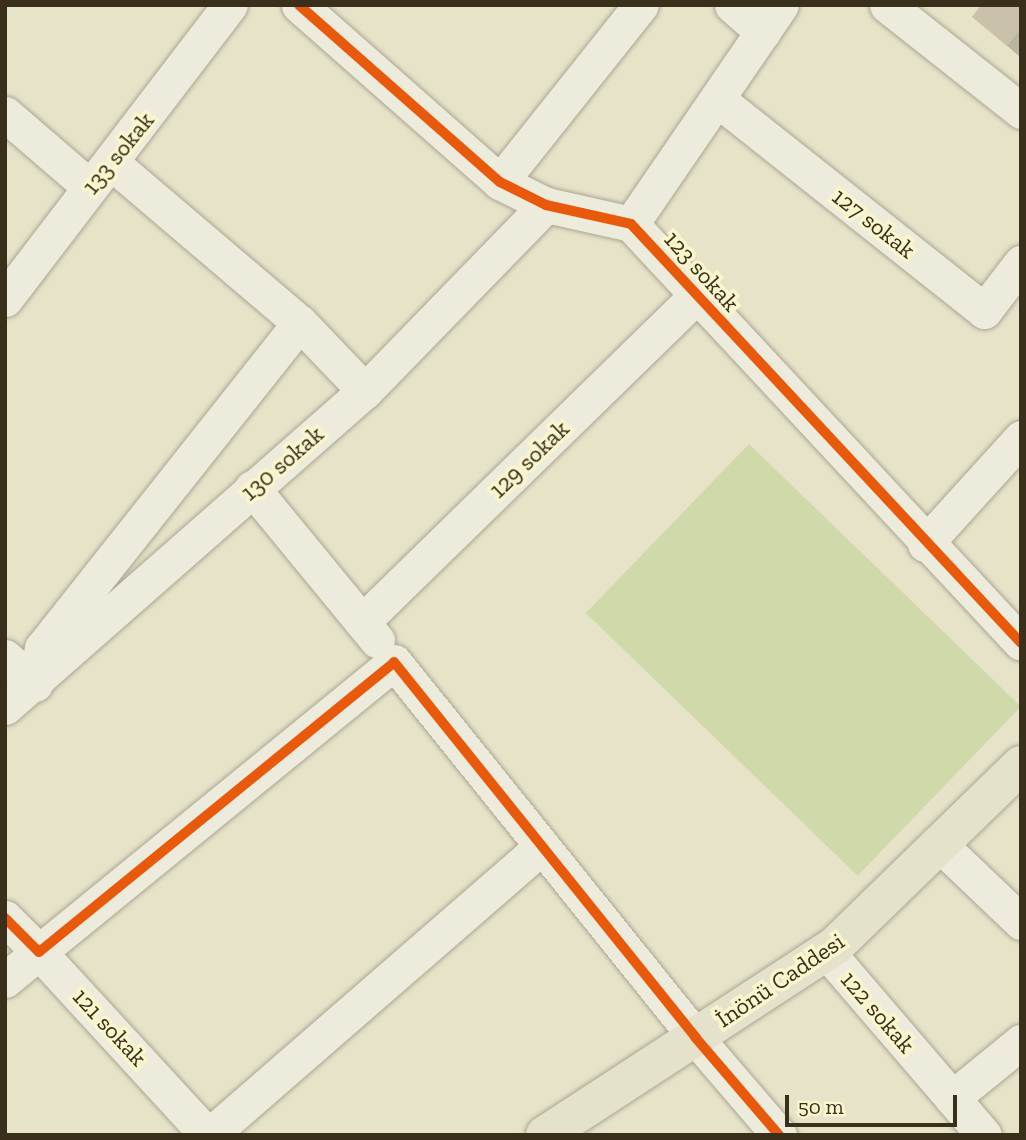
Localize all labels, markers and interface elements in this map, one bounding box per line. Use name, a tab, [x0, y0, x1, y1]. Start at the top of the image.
street label: 133 sokak	[76, 106, 160, 200]
street label: 127 sokak	[827, 182, 921, 264]
street label: 123 sokak	[658, 225, 746, 317]
street label: 129 sokak	[483, 414, 575, 504]
street label: 130 sokak	[235, 419, 329, 507]
street label: İnönü Caddesi	[710, 927, 850, 1033]
street label: 122 sokak	[835, 965, 921, 1059]
street label: 121 sokak	[67, 982, 153, 1072]
scale bar	[788, 1080, 960, 1124]
text: 50 m	[798, 1094, 844, 1119]

